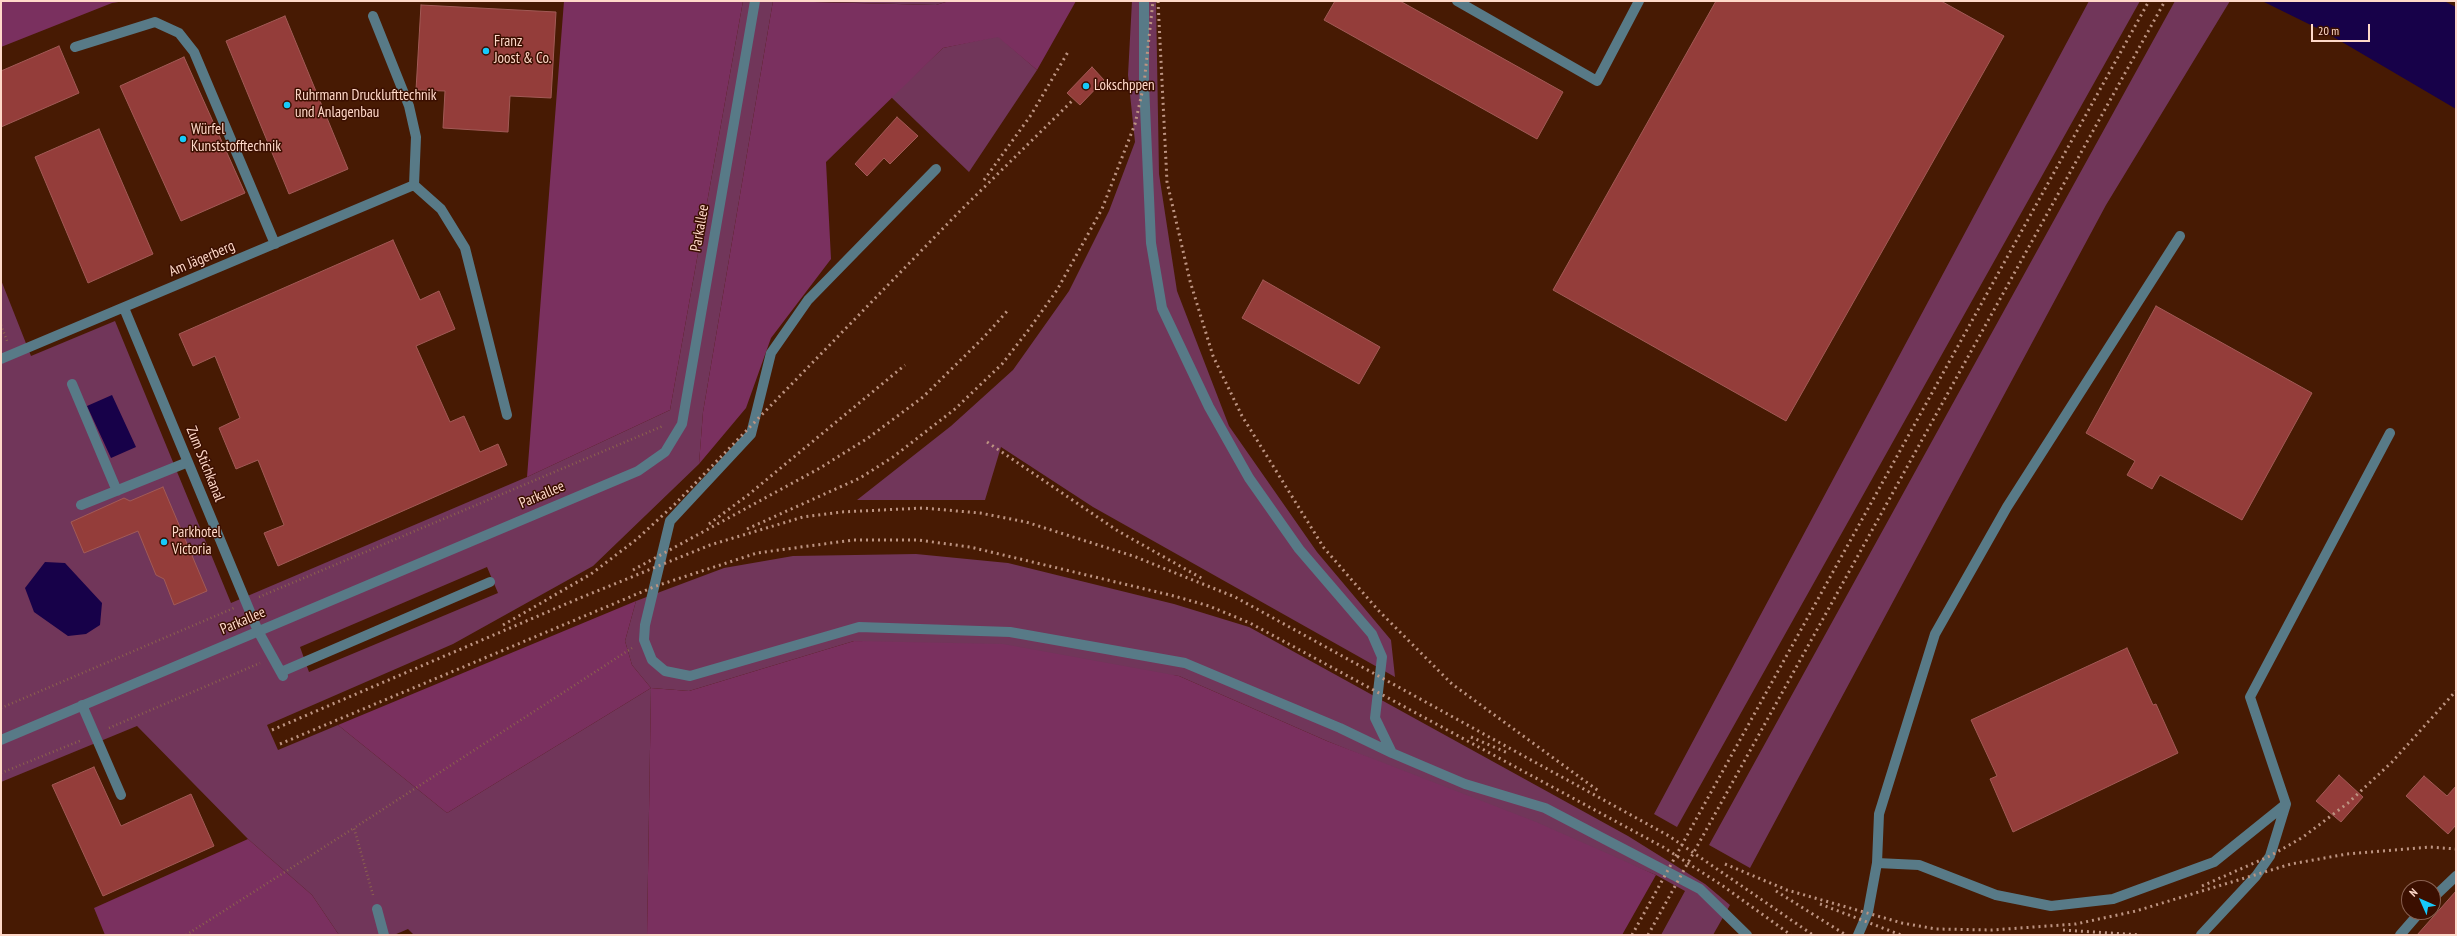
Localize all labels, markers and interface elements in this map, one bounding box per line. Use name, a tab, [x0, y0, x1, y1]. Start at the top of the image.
scale bar	[2313, 16, 2372, 42]
text: 20 m	[2318, 23, 2339, 38]
place label: Franz Joost & Co.	[494, 33, 552, 68]
marker: Franz Joost & Co.	[481, 46, 491, 56]
place label: Lokschppen	[1094, 77, 1155, 95]
marker: Lokschppen	[1081, 81, 1091, 91]
place label: Ruhrmann Drucklufttechnik und Anlagenbau	[295, 87, 437, 122]
marker: Ruhrmann Drucklufttechnik und Anlagenbau	[282, 100, 292, 110]
place label: Würfel Kunststofftechnik	[191, 121, 281, 156]
marker: Würfel Kunststofftechnik	[178, 134, 188, 144]
street label: Parkallee	[687, 203, 713, 253]
street label: Am Jägerberg	[166, 237, 238, 281]
street label: Zum Stichkanal	[182, 424, 228, 504]
street label: Parkallee	[517, 477, 567, 513]
place label: Parkhotel Victoria	[172, 524, 221, 559]
marker: Parkhotel Victoria	[159, 537, 169, 547]
street label: Parkallee	[218, 603, 268, 639]
north arrow	[2401, 880, 2441, 920]
text: N	[2406, 885, 2420, 899]

